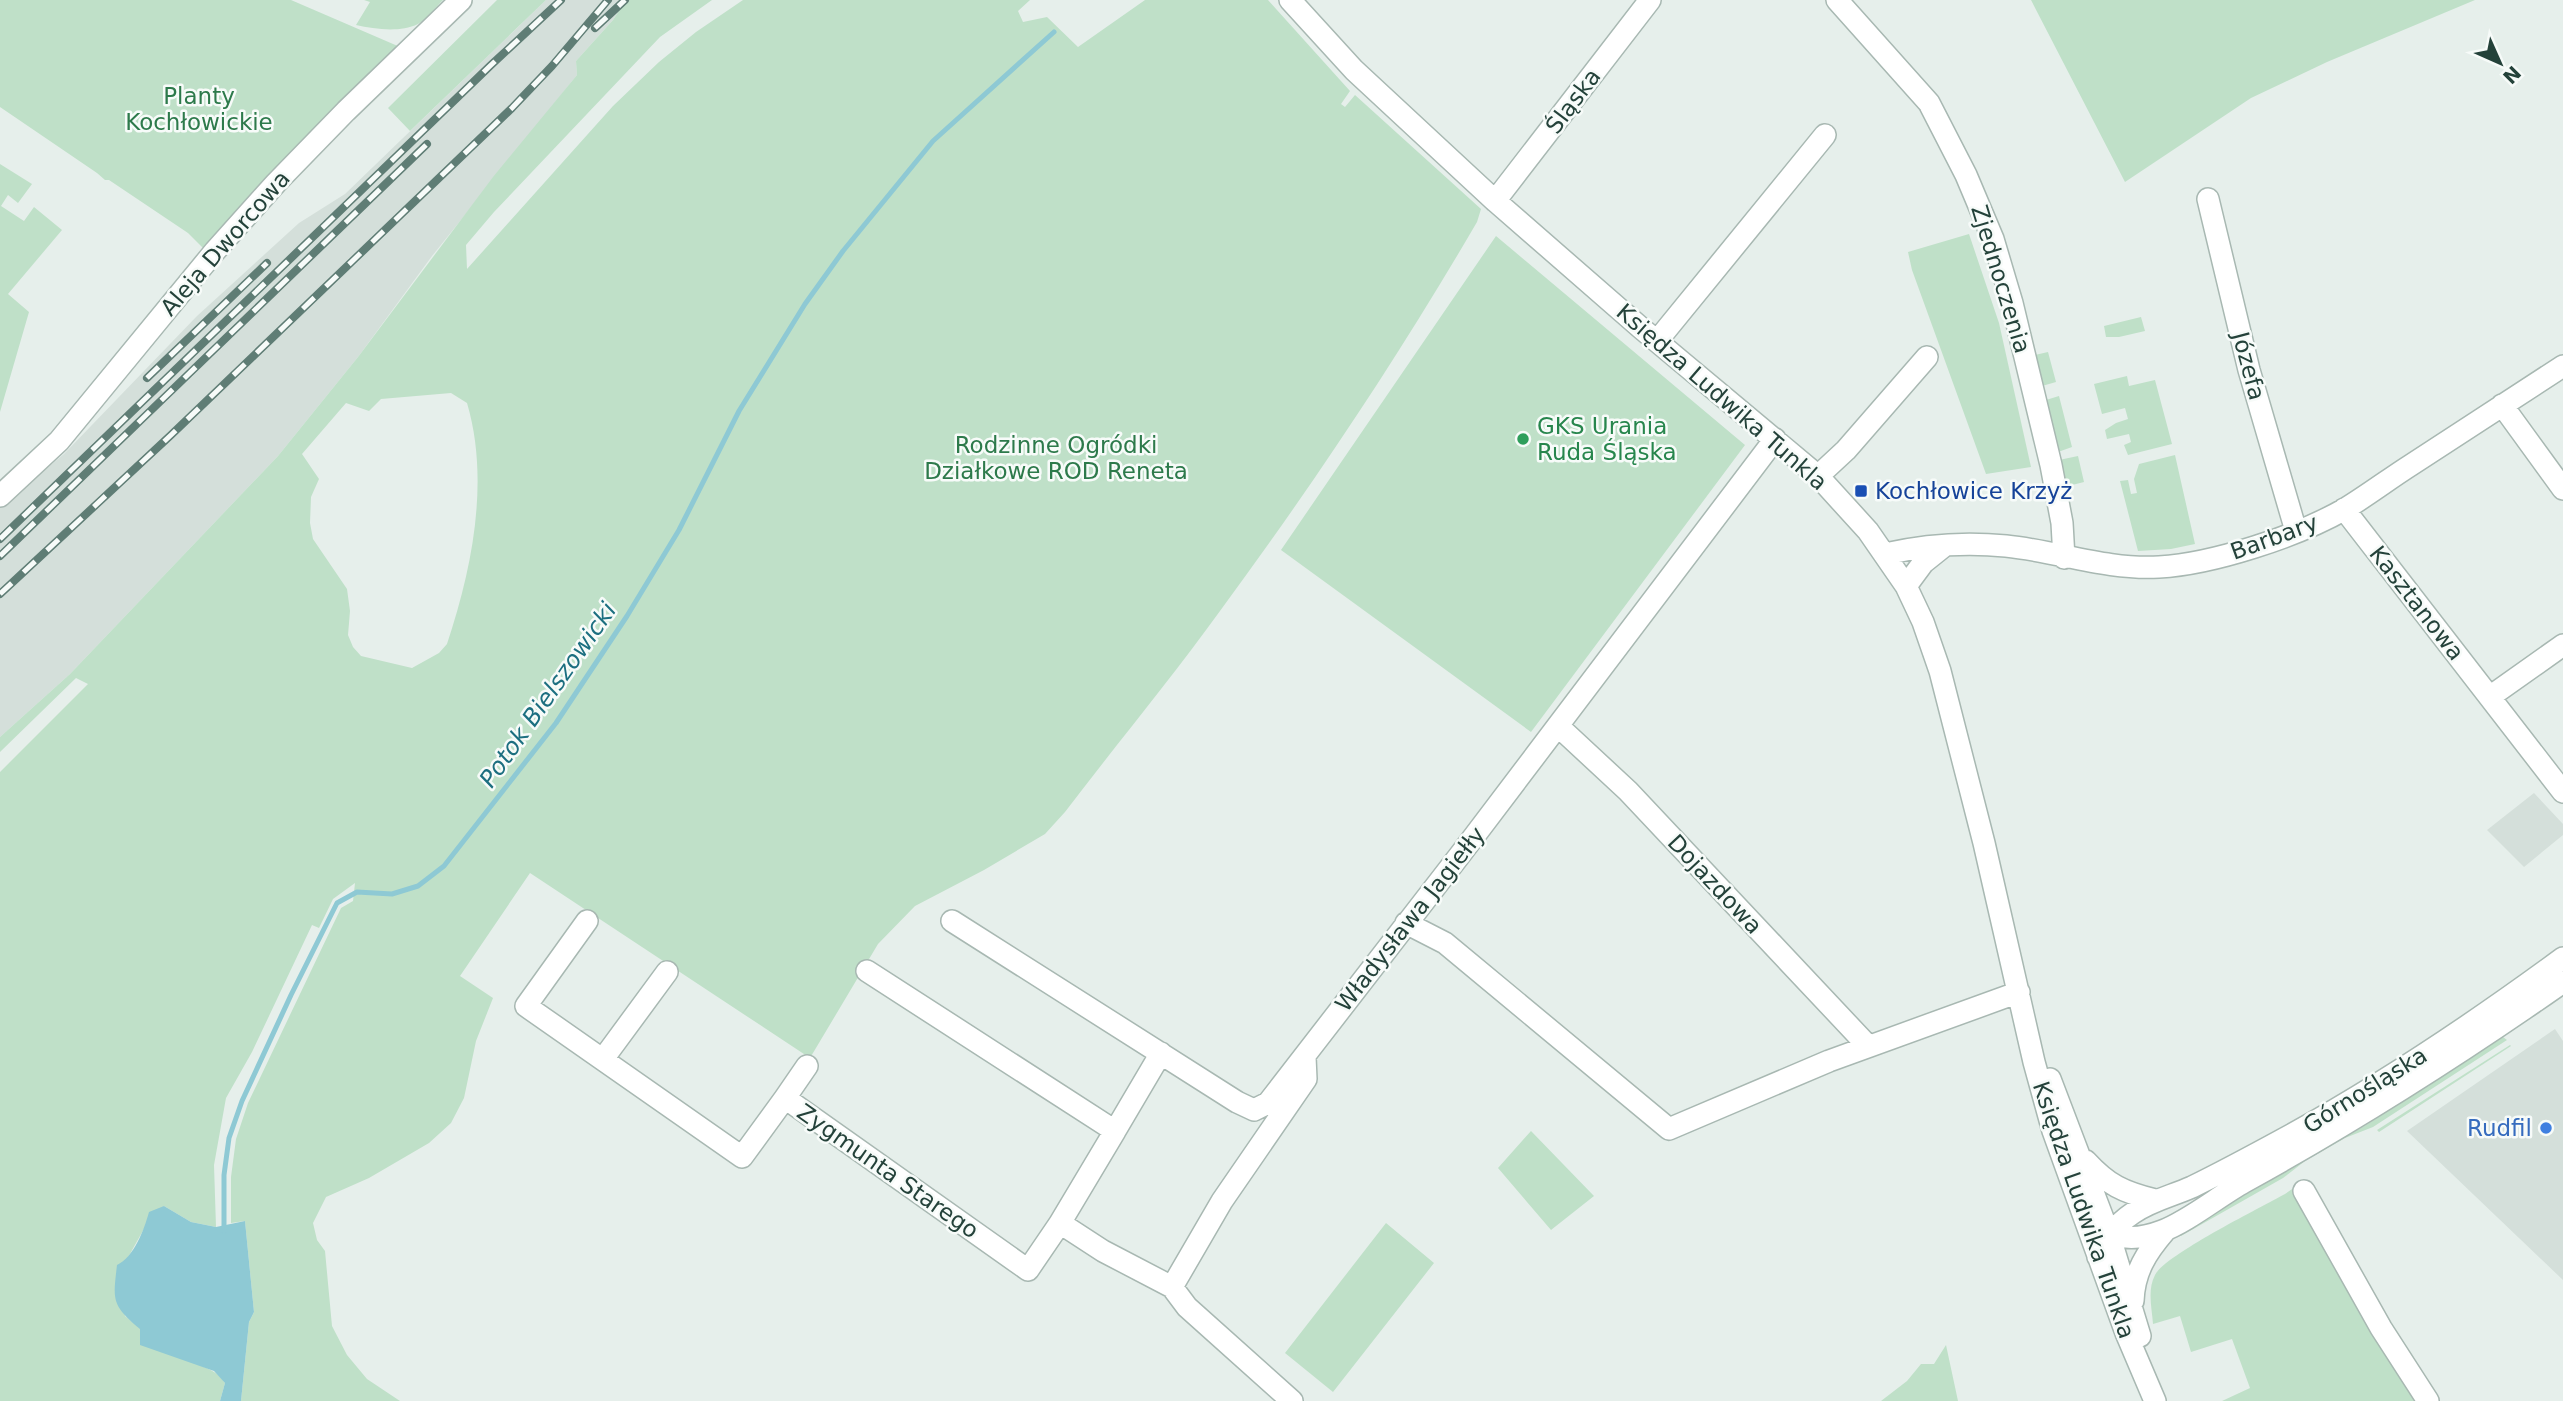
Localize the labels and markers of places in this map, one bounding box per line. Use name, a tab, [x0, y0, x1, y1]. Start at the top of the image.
place label: GKS Urania Ruda Śląska	[1537, 413, 1677, 465]
marker: GKS Urania Ruda Śląska	[1515, 431, 1531, 447]
place label: Kochłowice Krzyż	[1875, 478, 2072, 504]
marker: Kochłowice Krzyż	[1853, 483, 1869, 499]
place label: Rudfil	[2467, 1115, 2532, 1141]
marker: Rudfil	[2538, 1120, 2554, 1136]

